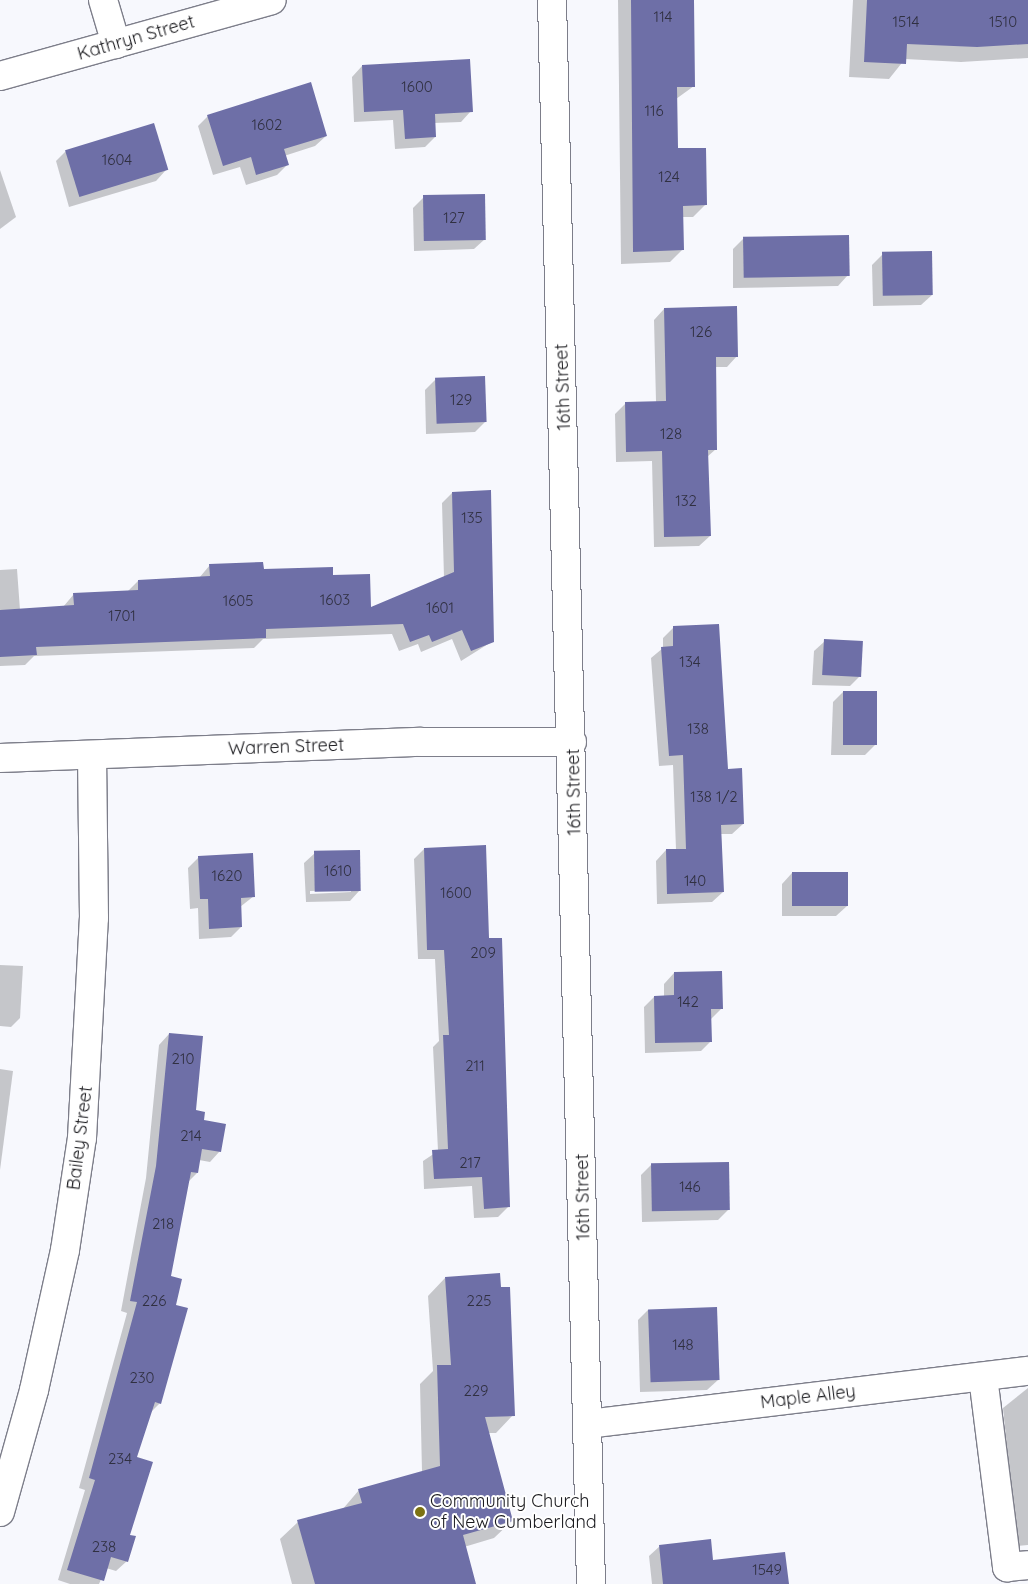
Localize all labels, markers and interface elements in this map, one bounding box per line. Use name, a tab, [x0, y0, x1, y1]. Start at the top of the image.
house number: 114	[654, 8, 672, 26]
street label: Kathryn Street	[75, 11, 197, 65]
house number: 1514	[893, 13, 919, 31]
house number: 1510	[989, 13, 1017, 31]
house number: 1600	[401, 78, 433, 96]
house number: 116	[644, 102, 664, 120]
house number: 1602	[252, 116, 282, 134]
house number: 1604	[102, 151, 132, 169]
house number: 124	[658, 168, 680, 186]
house number: 127	[443, 209, 465, 227]
house number: 126	[690, 323, 712, 341]
street label: 16th Street	[551, 343, 575, 431]
house number: 129	[450, 391, 472, 409]
house number: 128	[660, 425, 682, 443]
house number: 132	[675, 492, 697, 510]
house number: 135	[461, 509, 483, 527]
house number: 1603	[320, 591, 350, 609]
house number: 1605	[223, 592, 253, 610]
house number: 1601	[426, 599, 454, 617]
house number: 1701	[108, 607, 136, 625]
house number: 134	[679, 653, 701, 671]
house number: 138	[687, 720, 709, 738]
street label: Warren Street	[228, 734, 344, 760]
street label: 16th Street	[562, 748, 586, 836]
house number: 138 1/2	[690, 788, 738, 806]
house number: 1610	[324, 862, 352, 880]
house number: 1620	[212, 867, 242, 885]
house number: 140	[684, 872, 706, 890]
house number: 1600	[440, 884, 472, 902]
house number: 209	[470, 944, 496, 962]
house number: 142	[677, 993, 699, 1011]
house number: 210	[172, 1050, 194, 1068]
house number: 211	[465, 1057, 485, 1075]
street label: Bailey Street	[63, 1085, 97, 1191]
house number: 214	[180, 1127, 202, 1145]
street label: 16th Street	[571, 1153, 595, 1241]
house number: 217	[459, 1154, 481, 1172]
house number: 146	[679, 1178, 701, 1196]
house number: 218	[152, 1215, 174, 1233]
house number: 226	[142, 1292, 166, 1310]
house number: 225	[467, 1292, 491, 1310]
house number: 148	[672, 1336, 694, 1354]
house number: 230	[129, 1369, 155, 1387]
street label: Maple Alley	[759, 1380, 857, 1414]
house number: 229	[464, 1382, 488, 1400]
house number: 234	[108, 1450, 132, 1468]
place label: Community Church of New Cumberland	[430, 1491, 597, 1534]
marker: Community Church of New Cumberland	[414, 1506, 426, 1518]
house number: 238	[92, 1538, 116, 1556]
house number: 1549	[752, 1561, 782, 1579]

